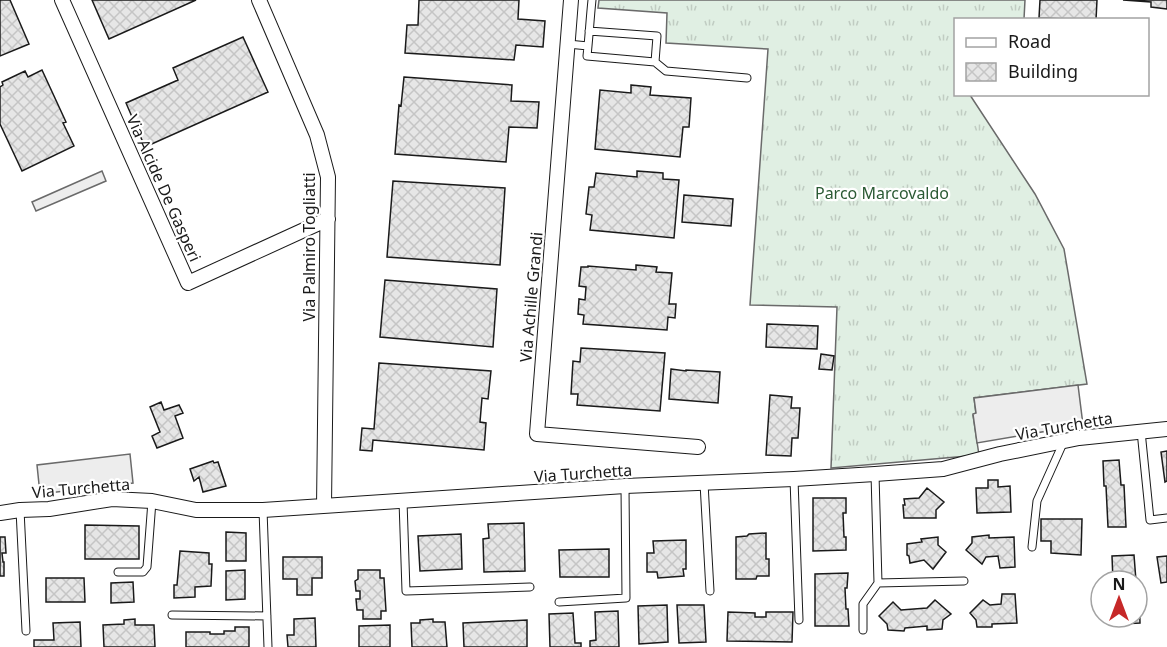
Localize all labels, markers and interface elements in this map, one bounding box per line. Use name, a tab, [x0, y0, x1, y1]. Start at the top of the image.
legend	[954, 18, 1149, 96]
text: Road	[1008, 29, 1051, 53]
text: Building	[1008, 59, 1078, 83]
street label: Via Alcide De Gasperi	[122, 111, 206, 265]
street label: Via Palmiro Togliatti	[298, 172, 320, 322]
park label: Parco Marcovaldo	[815, 182, 949, 204]
street label: Via Achille Grandi	[514, 231, 548, 363]
street label: Via Turchetta	[1014, 407, 1114, 445]
street label: Via Turchetta	[533, 459, 633, 487]
street label: Via Turchetta	[31, 473, 131, 503]
north arrow	[1089, 569, 1149, 629]
text: N	[1112, 573, 1126, 595]

